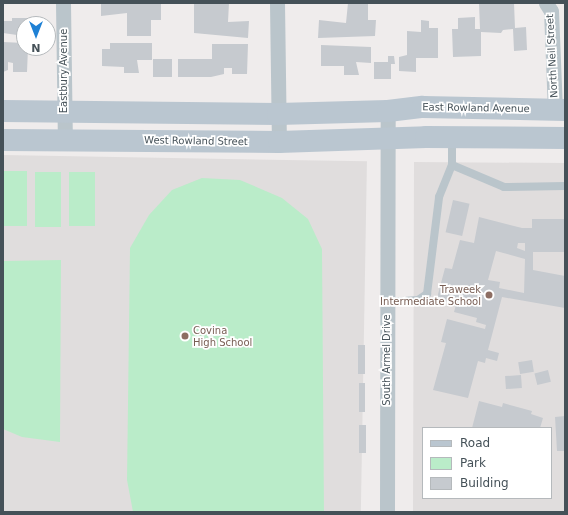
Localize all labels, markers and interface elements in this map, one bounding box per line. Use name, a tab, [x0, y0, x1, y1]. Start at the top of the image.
street label: North Neil Street	[544, 14, 560, 98]
north arrow	[16, 16, 56, 56]
street label: Eastbury Avenue	[58, 29, 70, 113]
text: N	[31, 41, 41, 54]
street label: East Rowland Avenue	[422, 101, 530, 115]
street label: West Rowland Street	[144, 134, 248, 148]
place label: Traweek Intermediate School	[380, 283, 481, 306]
marker: Traweek Intermediate School	[484, 290, 494, 300]
street label: South Armel Drive	[381, 314, 393, 406]
place label: Covina High School	[193, 324, 252, 348]
marker: Covina High School	[180, 331, 190, 341]
legend	[422, 427, 552, 499]
text: Road	[460, 436, 490, 450]
text: Park	[460, 456, 486, 470]
text: Building	[460, 476, 509, 490]

